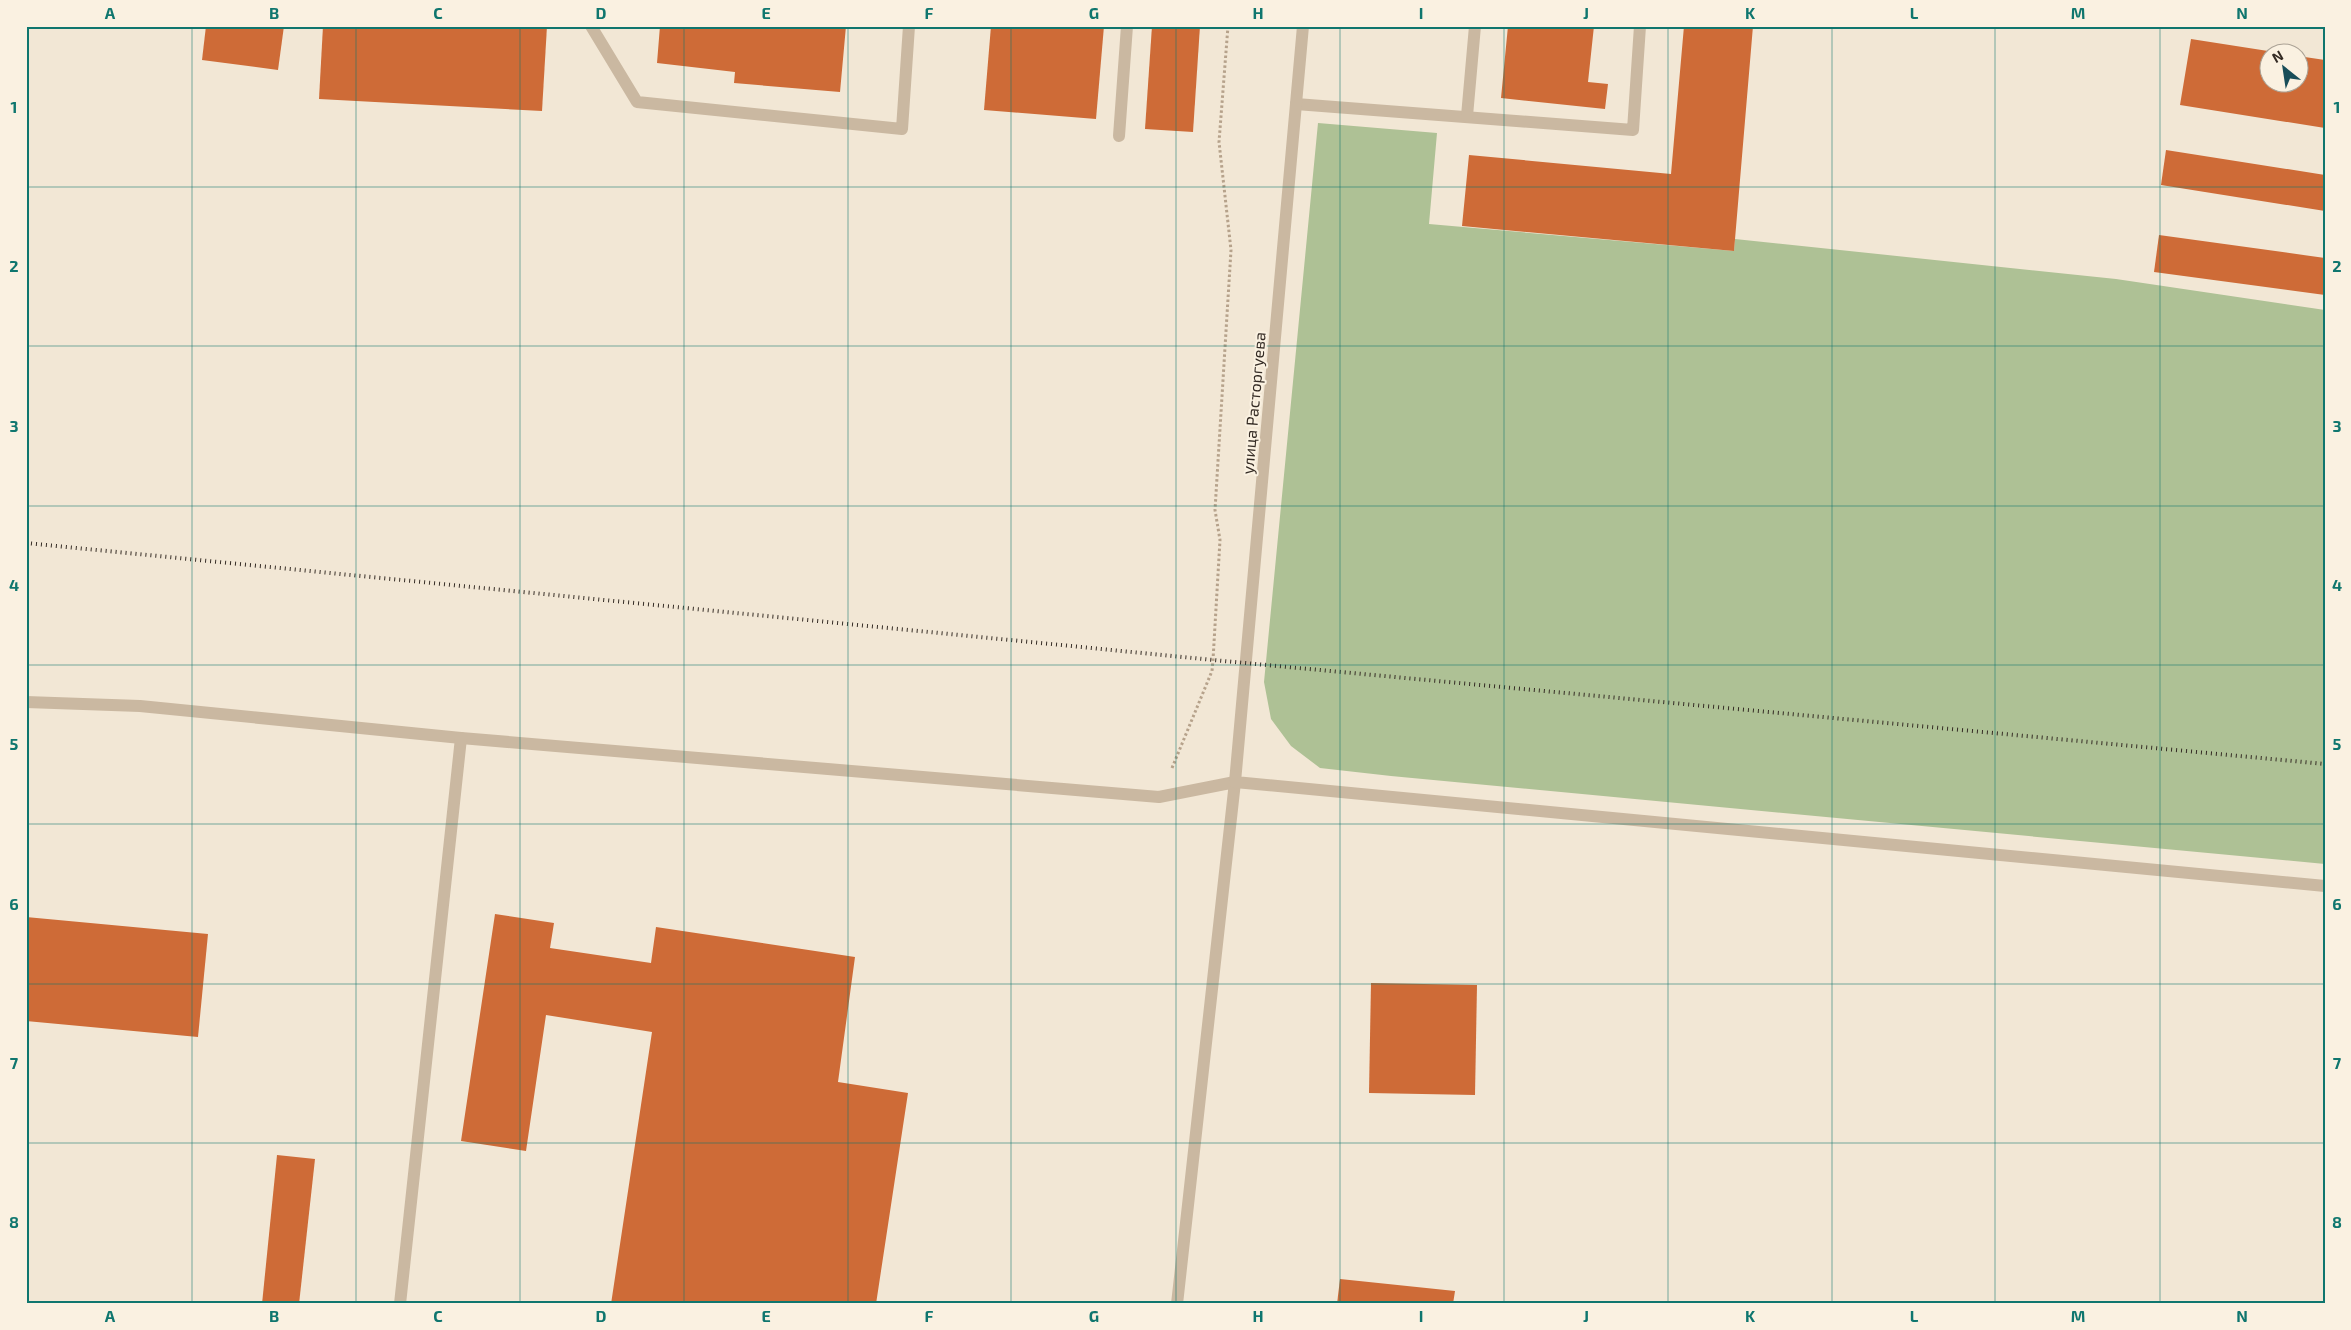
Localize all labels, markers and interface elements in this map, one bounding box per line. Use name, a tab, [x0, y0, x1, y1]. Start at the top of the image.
text: A	[105, 3, 116, 22]
text: B	[269, 3, 279, 22]
text: C	[433, 3, 443, 22]
text: D	[596, 3, 607, 22]
text: E	[761, 3, 771, 22]
text: F	[925, 3, 934, 22]
text: G	[1089, 3, 1099, 22]
text: H	[1252, 3, 1264, 22]
text: I	[1419, 3, 1423, 22]
text: J	[1583, 3, 1589, 22]
text: K	[1745, 3, 1756, 22]
text: L	[1910, 3, 1919, 22]
text: M	[2071, 3, 2085, 22]
text: N	[2236, 3, 2248, 22]
north arrow	[2258, 42, 2308, 92]
text: N	[2269, 46, 2286, 66]
text: 1	[11, 97, 17, 116]
text: 1	[2334, 97, 2340, 116]
text: 2	[9, 256, 19, 275]
text: 2	[2332, 256, 2342, 275]
street label: улица Расторгуева	[1237, 331, 1270, 475]
text: 3	[9, 416, 19, 435]
text: 3	[2332, 416, 2342, 435]
text: 4	[9, 575, 19, 594]
text: 4	[2332, 575, 2342, 594]
text: 5	[10, 734, 19, 753]
text: 5	[2333, 734, 2342, 753]
text: 6	[9, 894, 19, 913]
text: 6	[2332, 894, 2342, 913]
text: 7	[10, 1053, 19, 1072]
text: 7	[2333, 1053, 2342, 1072]
text: 8	[9, 1212, 19, 1231]
text: 8	[2332, 1212, 2342, 1231]
text: A	[105, 1306, 116, 1325]
text: B	[269, 1306, 279, 1325]
text: C	[433, 1306, 443, 1325]
text: D	[596, 1306, 607, 1325]
text: E	[761, 1306, 771, 1325]
text: F	[925, 1306, 934, 1325]
text: G	[1089, 1306, 1099, 1325]
text: H	[1252, 1306, 1264, 1325]
text: I	[1419, 1306, 1423, 1325]
text: J	[1583, 1306, 1589, 1325]
text: K	[1745, 1306, 1756, 1325]
text: L	[1910, 1306, 1919, 1325]
text: M	[2071, 1306, 2085, 1325]
text: N	[2236, 1306, 2248, 1325]

